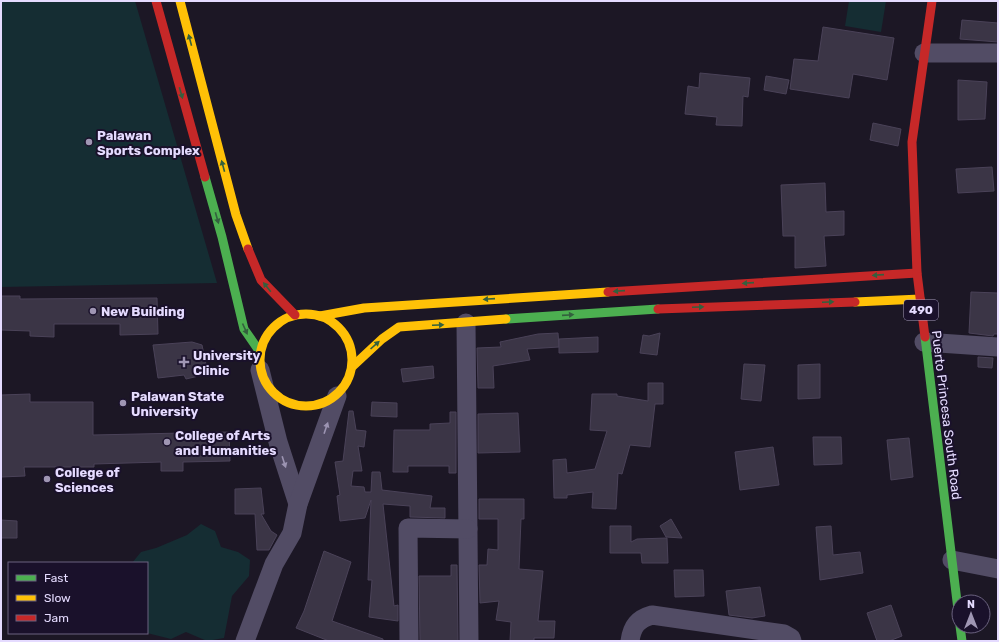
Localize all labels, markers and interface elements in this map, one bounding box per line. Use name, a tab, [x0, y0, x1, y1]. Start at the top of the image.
one-way arrow	[187, 34, 193, 46]
one-way arrow	[179, 86, 185, 99]
place label: Palawan Sports Complex	[97, 128, 200, 158]
marker: Palawan Sports Complex	[84, 137, 94, 147]
one-way arrow	[220, 160, 226, 172]
one-way arrow	[214, 212, 220, 224]
one-way arrow	[872, 272, 884, 279]
one-way arrow	[742, 280, 754, 287]
one-way arrow	[263, 282, 272, 293]
one-way arrow	[613, 288, 625, 295]
one-way arrow	[483, 296, 495, 303]
one-way arrow	[822, 299, 835, 305]
road number: 490	[904, 300, 938, 320]
place label: New Building	[101, 304, 185, 319]
one-way arrow	[692, 304, 704, 311]
marker: New Building	[88, 306, 98, 316]
one-way arrow	[562, 311, 574, 318]
one-way arrow	[432, 321, 444, 328]
one-way arrow	[242, 323, 248, 335]
street label: Puerto Princesa South Road	[929, 330, 964, 500]
one-way arrow	[370, 341, 381, 350]
place label: University Clinic	[193, 348, 261, 378]
marker: University Clinic	[178, 356, 190, 368]
place label: Palawan State University	[131, 389, 224, 419]
marker: Palawan State University	[118, 398, 128, 408]
one-way arrow	[323, 421, 329, 433]
place label: College of Arts and Humanities	[175, 428, 276, 458]
marker: College of Arts and Humanities	[162, 437, 172, 447]
one-way arrow	[282, 456, 288, 468]
place label: College of Sciences	[55, 465, 120, 495]
marker: College of Sciences	[42, 474, 52, 484]
legend	[8, 562, 148, 634]
text: Fast	[44, 571, 68, 585]
text: Slow	[44, 591, 71, 605]
north arrow	[951, 594, 991, 634]
text: N	[967, 598, 975, 611]
text: Jam	[44, 611, 69, 625]

